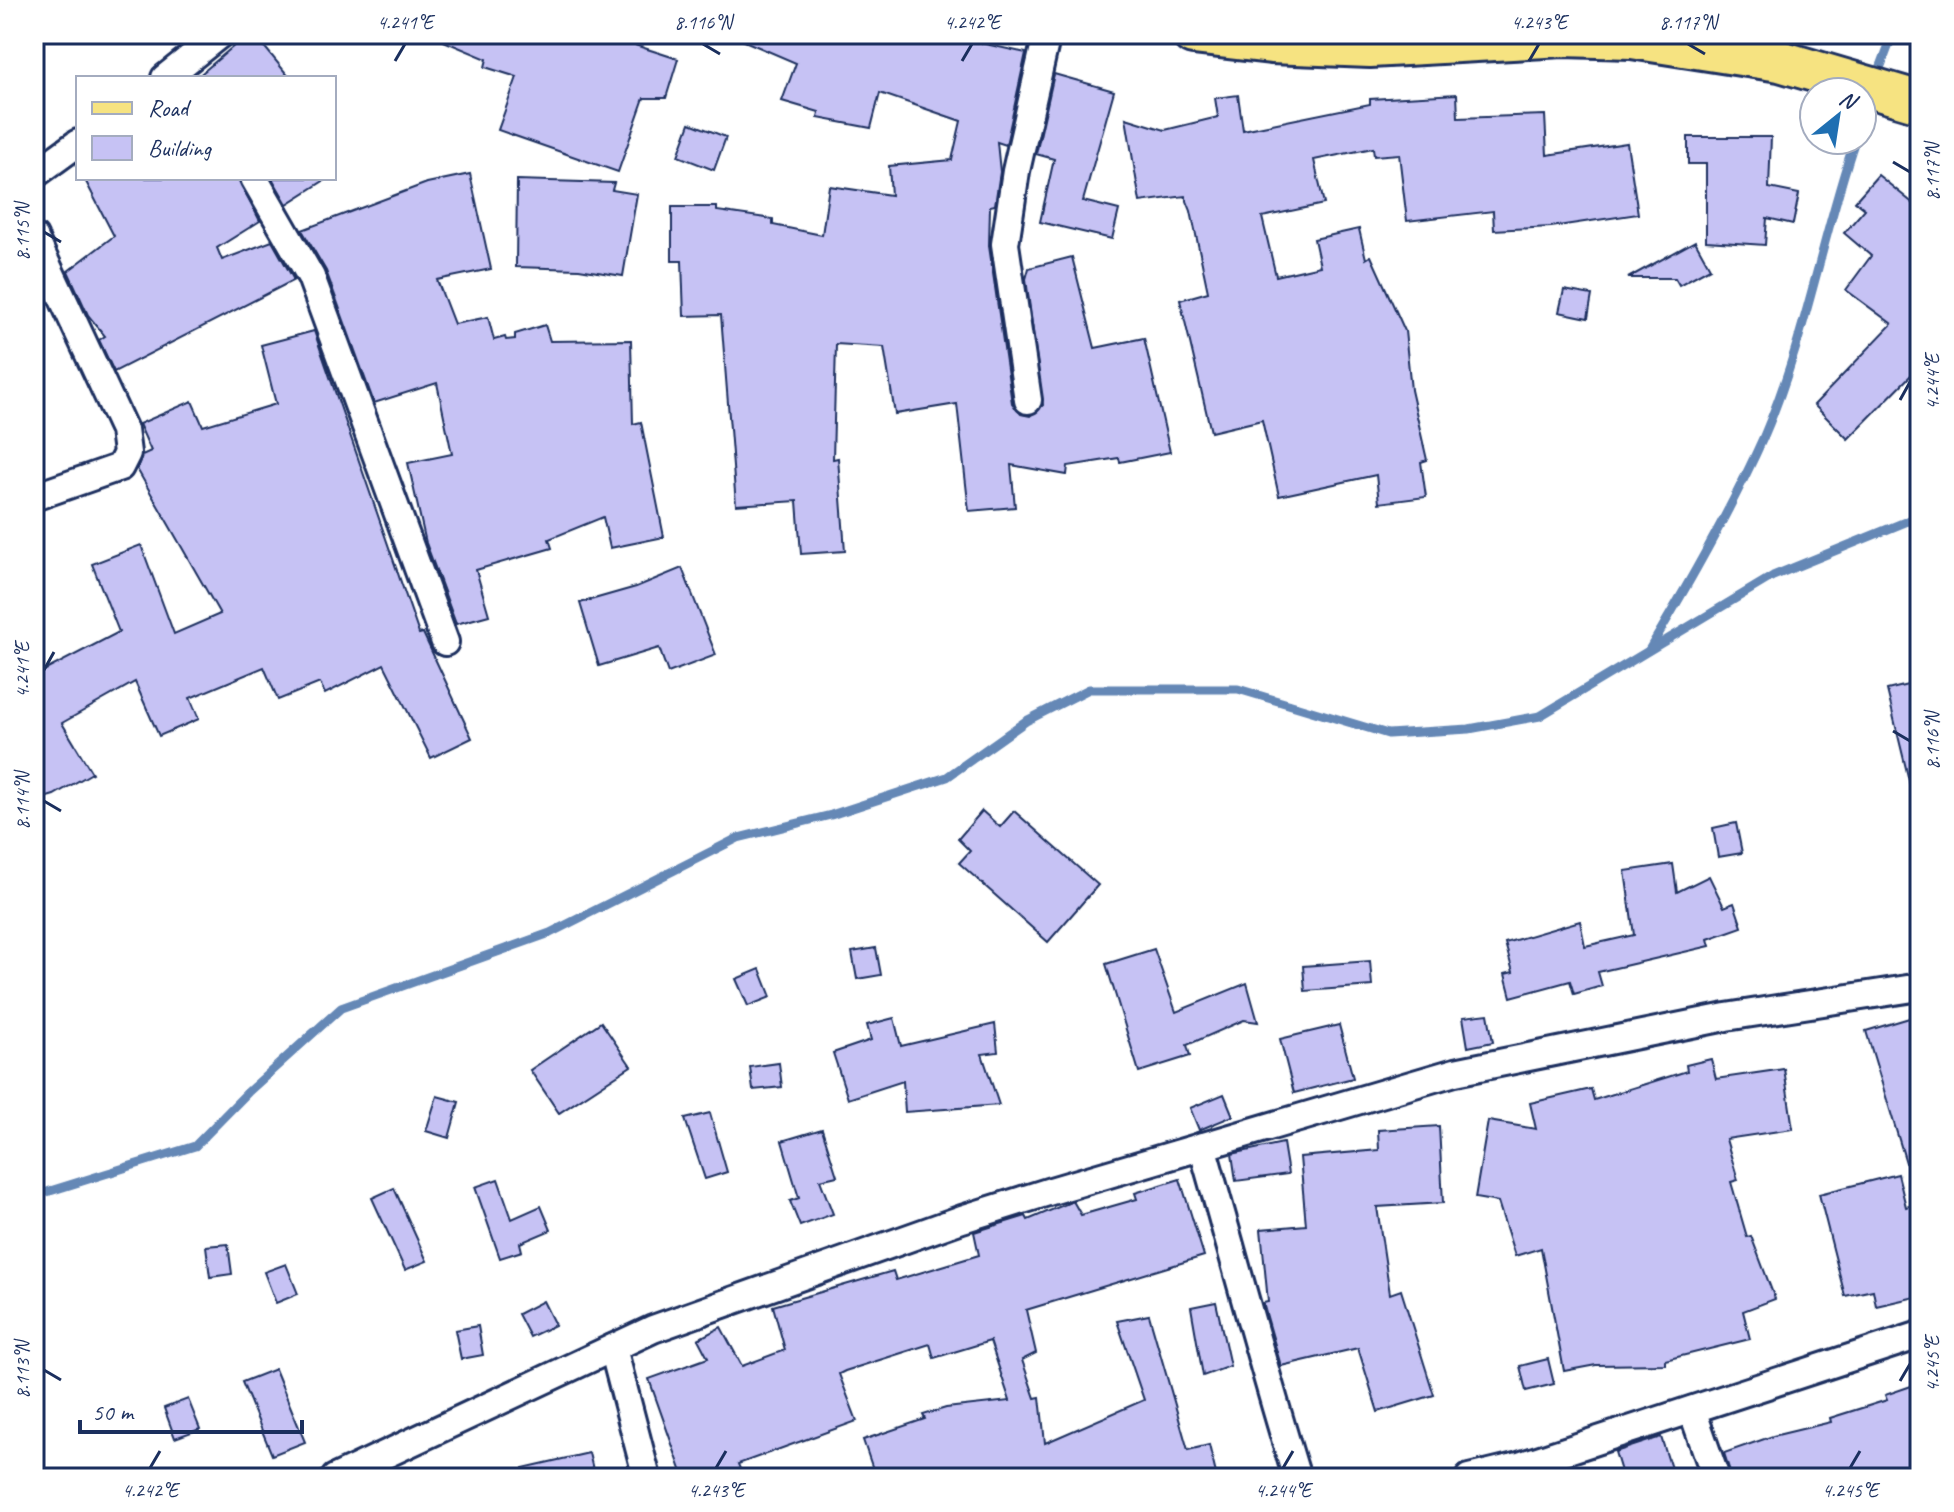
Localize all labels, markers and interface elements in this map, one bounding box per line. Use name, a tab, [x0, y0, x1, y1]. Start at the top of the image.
text: 4.241°E	[377, 10, 436, 35]
text: 8.116°N	[674, 10, 735, 35]
text: 4.242°E	[944, 10, 1003, 35]
text: 4.243°E	[1511, 10, 1570, 35]
text: 8.117°N	[1659, 10, 1720, 35]
legend	[76, 76, 336, 180]
north arrow	[1798, 76, 1878, 156]
text: N	[1835, 84, 1863, 117]
text: Road	[148, 93, 192, 123]
text: Building	[148, 133, 213, 163]
text: 8.117°N	[1920, 140, 1945, 201]
text: 8.115°N	[10, 200, 35, 261]
text: 4.244°E	[1920, 351, 1945, 410]
text: 4.241°E	[10, 639, 35, 698]
text: 8.116°N	[1920, 709, 1945, 770]
text: 8.114°N	[10, 769, 35, 830]
text: 4.245°E	[1920, 1333, 1945, 1392]
text: 8.113°N	[10, 1338, 35, 1399]
scale bar	[80, 1384, 302, 1434]
text: 50 m	[92, 1397, 135, 1427]
text: 4.242°E	[122, 1478, 181, 1503]
text: 4.243°E	[688, 1478, 747, 1503]
text: 4.244°E	[1255, 1478, 1314, 1503]
text: 4.245°E	[1822, 1478, 1881, 1503]

